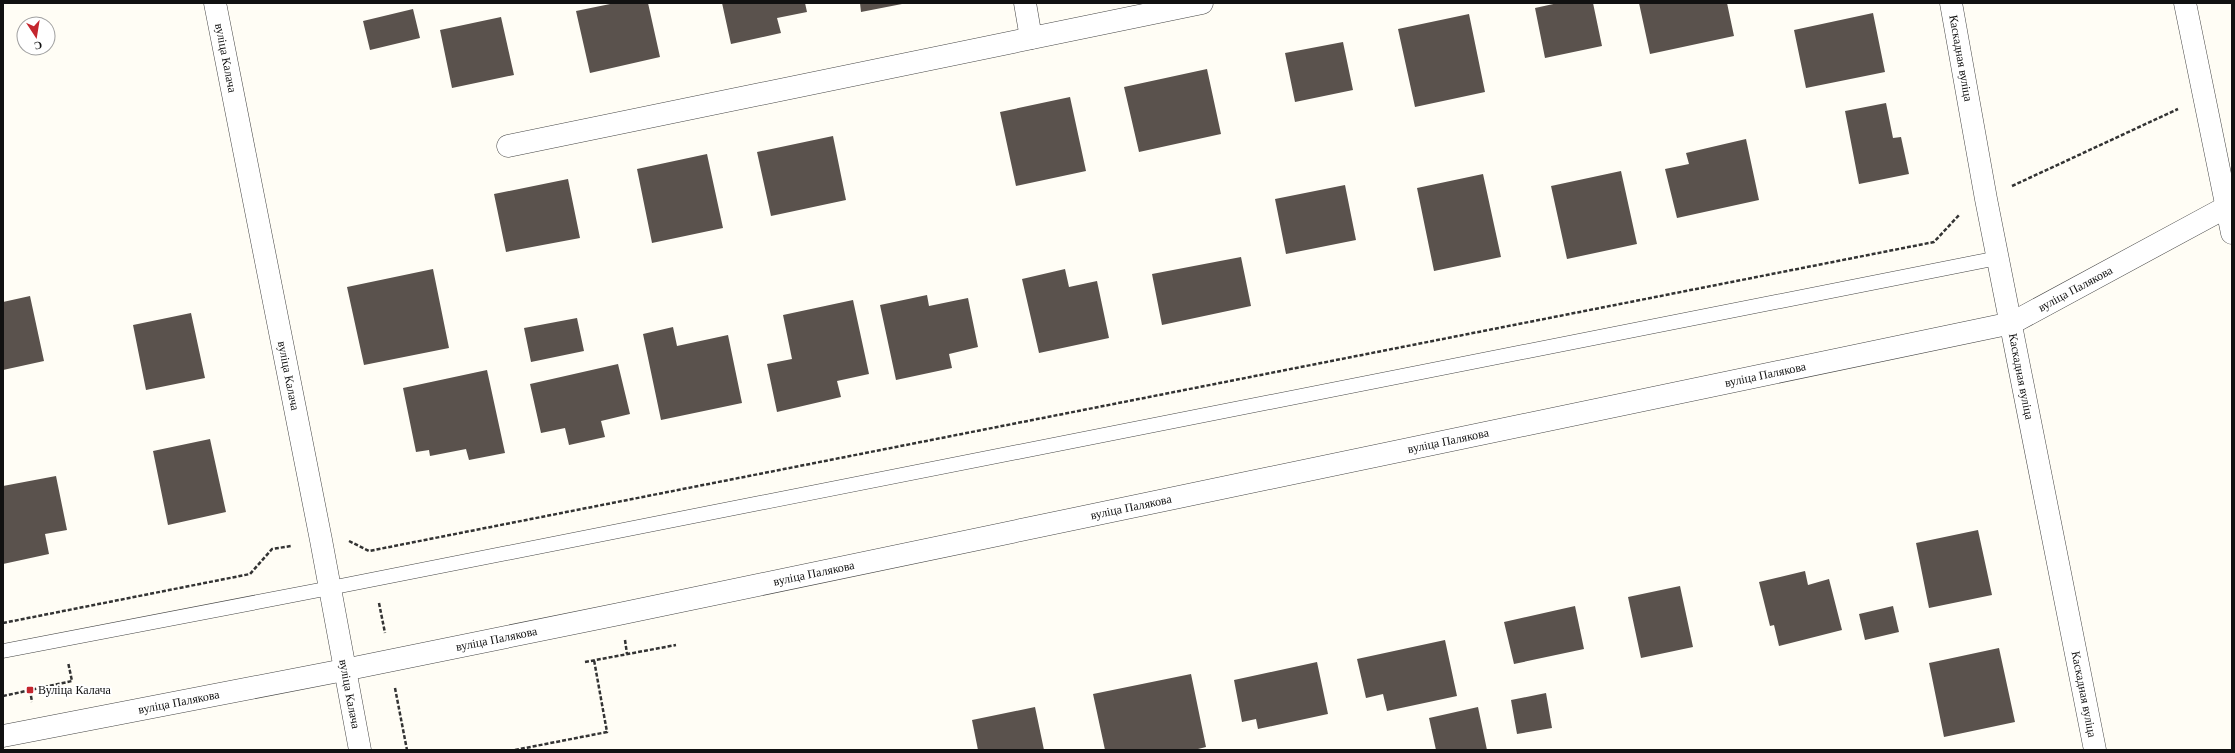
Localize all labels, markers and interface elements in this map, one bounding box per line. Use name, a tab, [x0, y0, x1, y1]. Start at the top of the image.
street label: Каскадная вуліца	[1946, 14, 1976, 103]
north arrow	[16, 16, 56, 56]
street label: вуліца Калача	[212, 22, 240, 94]
text: С	[33, 39, 43, 52]
street label: вуліца Палякова	[2036, 263, 2116, 315]
street label: Каскадная вуліца	[2006, 332, 2037, 422]
street label: вуліца Калача	[275, 340, 302, 412]
street label: вуліца Палякова	[1723, 359, 1808, 390]
street label: вуліца Палякова	[1406, 425, 1491, 456]
street label: вуліца Палякова	[1089, 492, 1173, 522]
street label: вуліца Палякова	[772, 558, 856, 589]
street label: вуліца Палякова	[455, 624, 539, 654]
street label: Каскадная вуліца	[2069, 650, 2099, 739]
street label: вуліца Калача	[336, 658, 363, 731]
place label: Вуліца Калача	[38, 683, 112, 697]
marker: Вуліца Калача	[25, 685, 35, 695]
street label: вуліца Палякова	[137, 687, 221, 717]

